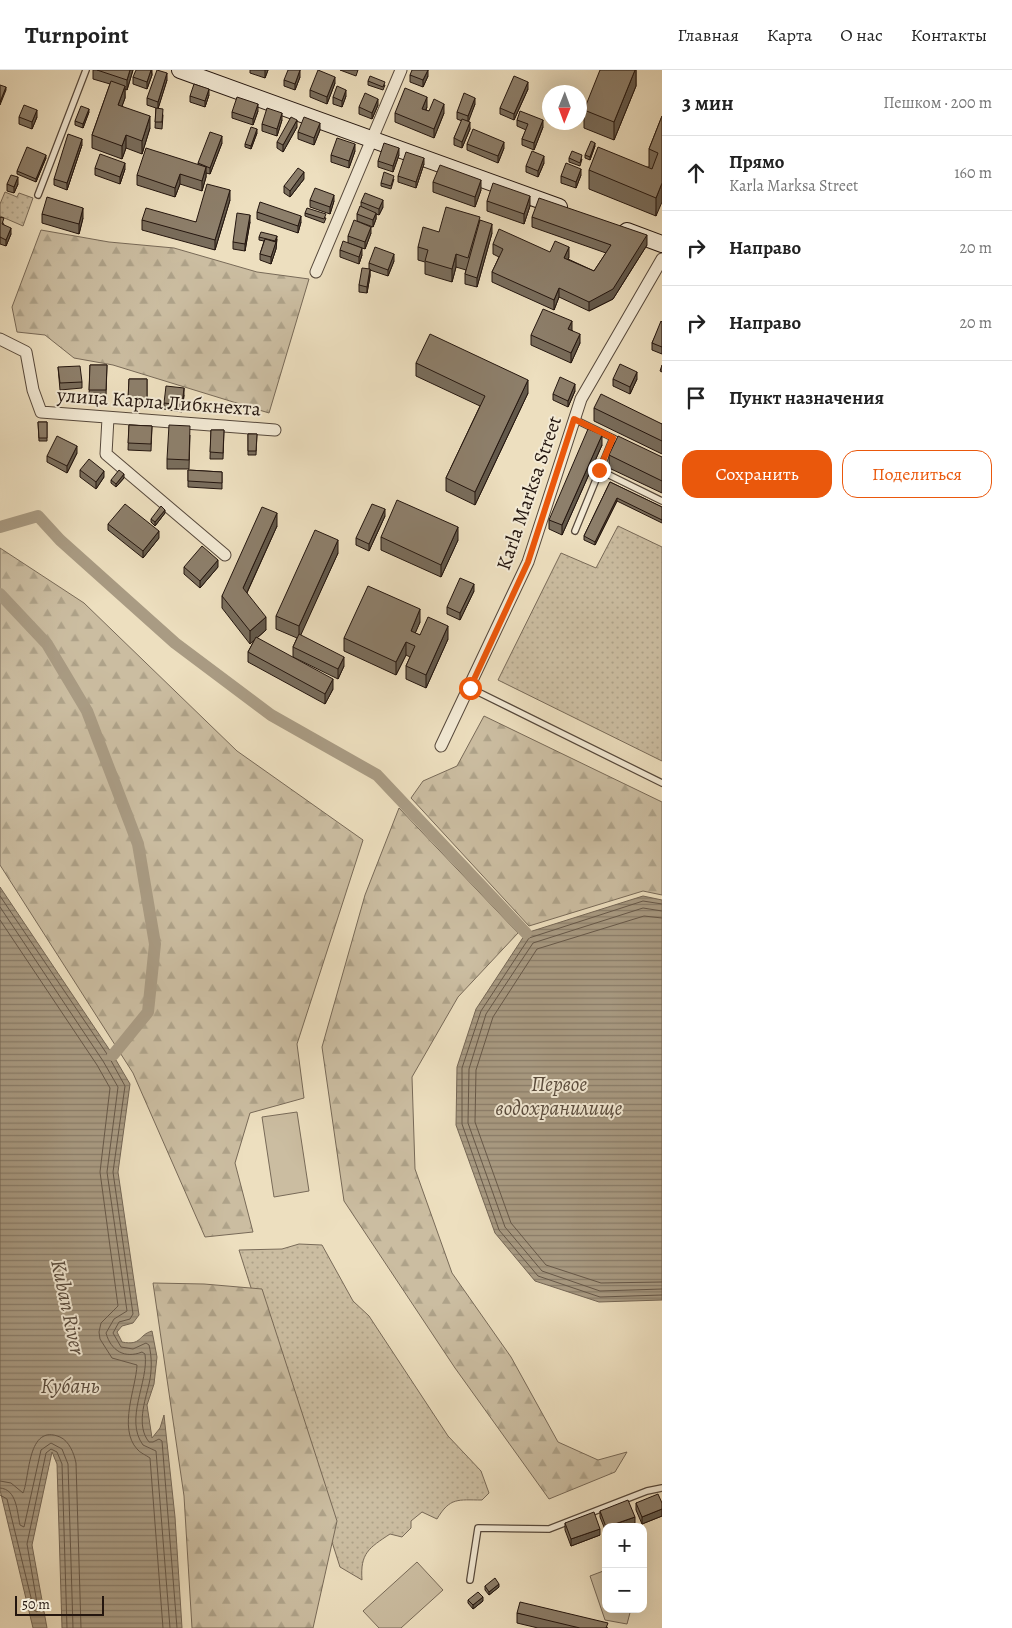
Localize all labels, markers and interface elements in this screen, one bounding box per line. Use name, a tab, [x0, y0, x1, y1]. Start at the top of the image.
text: Turnpoint	[25, 19, 129, 51]
text: Главная	[678, 23, 739, 47]
text: Карта	[767, 23, 812, 47]
text: О нас	[840, 23, 883, 47]
text: Контакты	[911, 23, 987, 47]
north arrow	[542, 85, 587, 130]
text: 3 мин	[682, 89, 734, 117]
text: Пешком · 200 m	[883, 92, 992, 114]
text: Прямо	[729, 149, 784, 175]
icon: ahead	[682, 159, 710, 187]
text: 160 m	[954, 162, 992, 184]
text: Karla Marksa Street	[729, 175, 858, 197]
icon: right	[682, 234, 710, 262]
text: Направо	[729, 235, 801, 261]
text: 20 m	[959, 237, 992, 259]
icon: right	[682, 309, 710, 337]
text: Направо	[729, 310, 801, 336]
text: 20 m	[959, 312, 992, 334]
street label: улица Карла Либкнехта	[55, 381, 263, 423]
icon: arrive	[682, 384, 710, 412]
text: Пункт назначения	[729, 385, 884, 411]
street label: Karla Marksa Street	[490, 412, 568, 574]
button: Сохранить	[682, 450, 832, 498]
button: Поделиться	[842, 450, 992, 498]
route end	[588, 459, 611, 482]
route start	[459, 677, 482, 700]
water label: Первое водохранилище	[496, 1070, 623, 1122]
water label: Kuban River	[44, 1257, 92, 1358]
water label: Кубань	[40, 1372, 100, 1400]
map controls	[602, 1523, 647, 1613]
button: +	[602, 1523, 647, 1568]
button: −	[602, 1568, 647, 1613]
scale bar	[15, 1593, 104, 1616]
text: 50 m	[22, 1595, 50, 1614]

